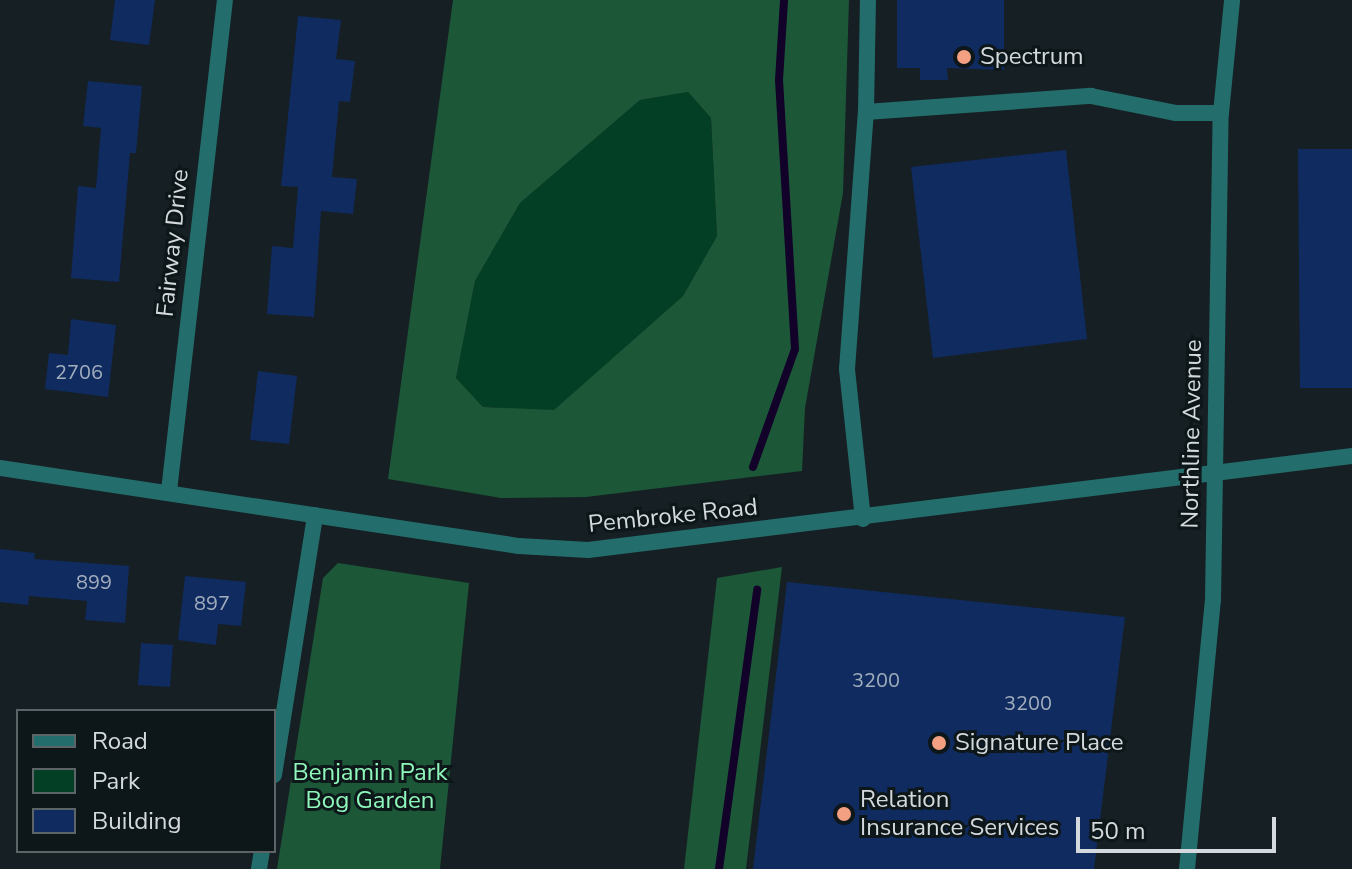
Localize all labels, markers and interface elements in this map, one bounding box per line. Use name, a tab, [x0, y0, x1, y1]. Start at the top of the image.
place label: Spectrum	[980, 43, 1084, 71]
marker: Spectrum	[955, 48, 973, 66]
street label: Fairway Drive	[151, 168, 195, 318]
street label: Northline Avenue	[1176, 339, 1208, 529]
house number: 2706	[55, 360, 103, 384]
street label: Pembroke Road	[587, 493, 759, 539]
house number: 899	[76, 570, 112, 594]
house number: 897	[194, 591, 230, 615]
house number: 3200	[852, 668, 900, 692]
house number: 3200	[1004, 691, 1052, 715]
legend	[16, 709, 276, 853]
text: Road	[92, 725, 148, 757]
place label: Signature Place	[955, 729, 1124, 757]
marker: Signature Place	[930, 734, 948, 752]
park label: Benjamin Park Bog Garden	[293, 759, 447, 815]
text: Park	[92, 765, 140, 797]
place label: Relation Insurance Services	[860, 786, 1059, 842]
scale bar	[1080, 801, 1280, 851]
text: Building	[92, 805, 182, 837]
marker: Relation Insurance Services	[835, 805, 853, 823]
text: 50 m	[1090, 815, 1146, 847]

